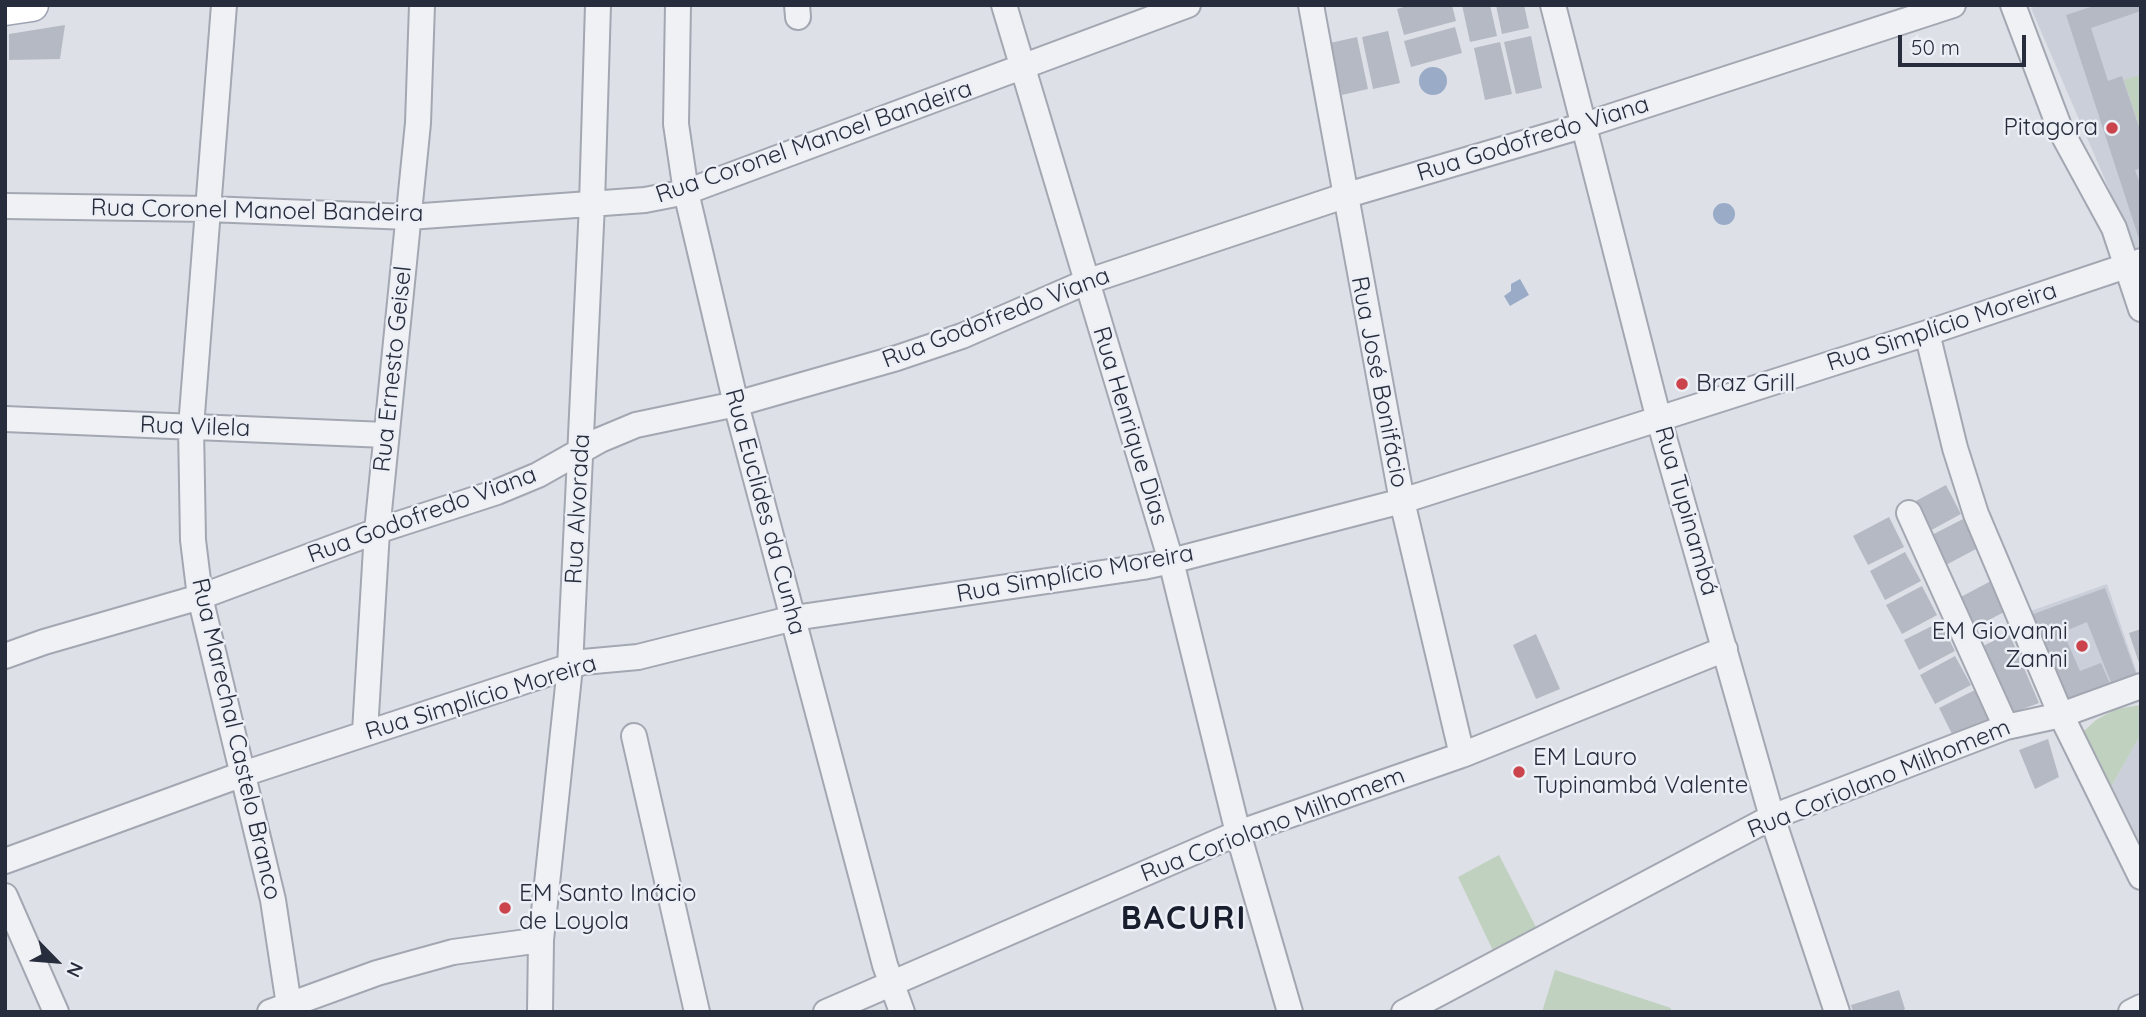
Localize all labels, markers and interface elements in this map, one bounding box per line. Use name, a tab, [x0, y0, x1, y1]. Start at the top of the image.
scale bar	[1901, 21, 2029, 65]
text: 50 m	[1911, 34, 1960, 60]
street label: Rua Coronel Manoel Bandeira	[652, 74, 976, 210]
street label: Rua Godofredo Viana	[1413, 90, 1653, 188]
place label: Pitagora	[2003, 114, 2098, 142]
marker: Pitagora	[2104, 120, 2120, 136]
street label: Rua Coronel Manoel Bandeira	[90, 194, 424, 228]
street label: Rua Godofredo Viana	[878, 261, 1114, 375]
street label: Rua Ernesto Geisel	[368, 265, 418, 473]
street label: Rua José Bonifácio	[1344, 274, 1414, 490]
street label: Rua Simplício Moreira	[1823, 276, 2061, 378]
street label: Rua Henrique Dias	[1086, 323, 1174, 529]
place label: Braz Grill	[1696, 370, 1795, 398]
marker: Braz Grill	[1674, 376, 1690, 392]
street label: Rua Euclides da Cunha	[718, 386, 812, 638]
street label: Rua Vilela	[139, 411, 251, 443]
street label: Rua Tupinambá	[1648, 423, 1724, 599]
street label: Rua Alvorada	[560, 433, 596, 585]
street label: Rua Godofredo Viana	[304, 460, 540, 570]
street label: Rua Simplício Moreira	[954, 539, 1196, 609]
street label: Rua Marechal Castelo Branco	[185, 575, 287, 903]
place label: EM Giovanni Zanni	[1932, 618, 2068, 674]
marker: EM Giovanni Zanni	[2074, 638, 2090, 654]
street label: Rua Simplício Moreira	[362, 649, 600, 747]
street label: Rua Coriolano Milhomem	[1744, 713, 2014, 845]
place label: EM Lauro Tupinambá Valente	[1533, 744, 1748, 800]
street label: Rua Coriolano Milhomem	[1137, 761, 1409, 889]
marker: EM Lauro Tupinambá Valente	[1511, 764, 1527, 780]
place label: EM Santo Inácio de Loyola	[519, 880, 696, 936]
marker: EM Santo Inácio de Loyola	[497, 900, 513, 916]
district label: BACURI	[1121, 900, 1247, 938]
north arrow	[21, 926, 91, 996]
text: N	[61, 958, 89, 981]

